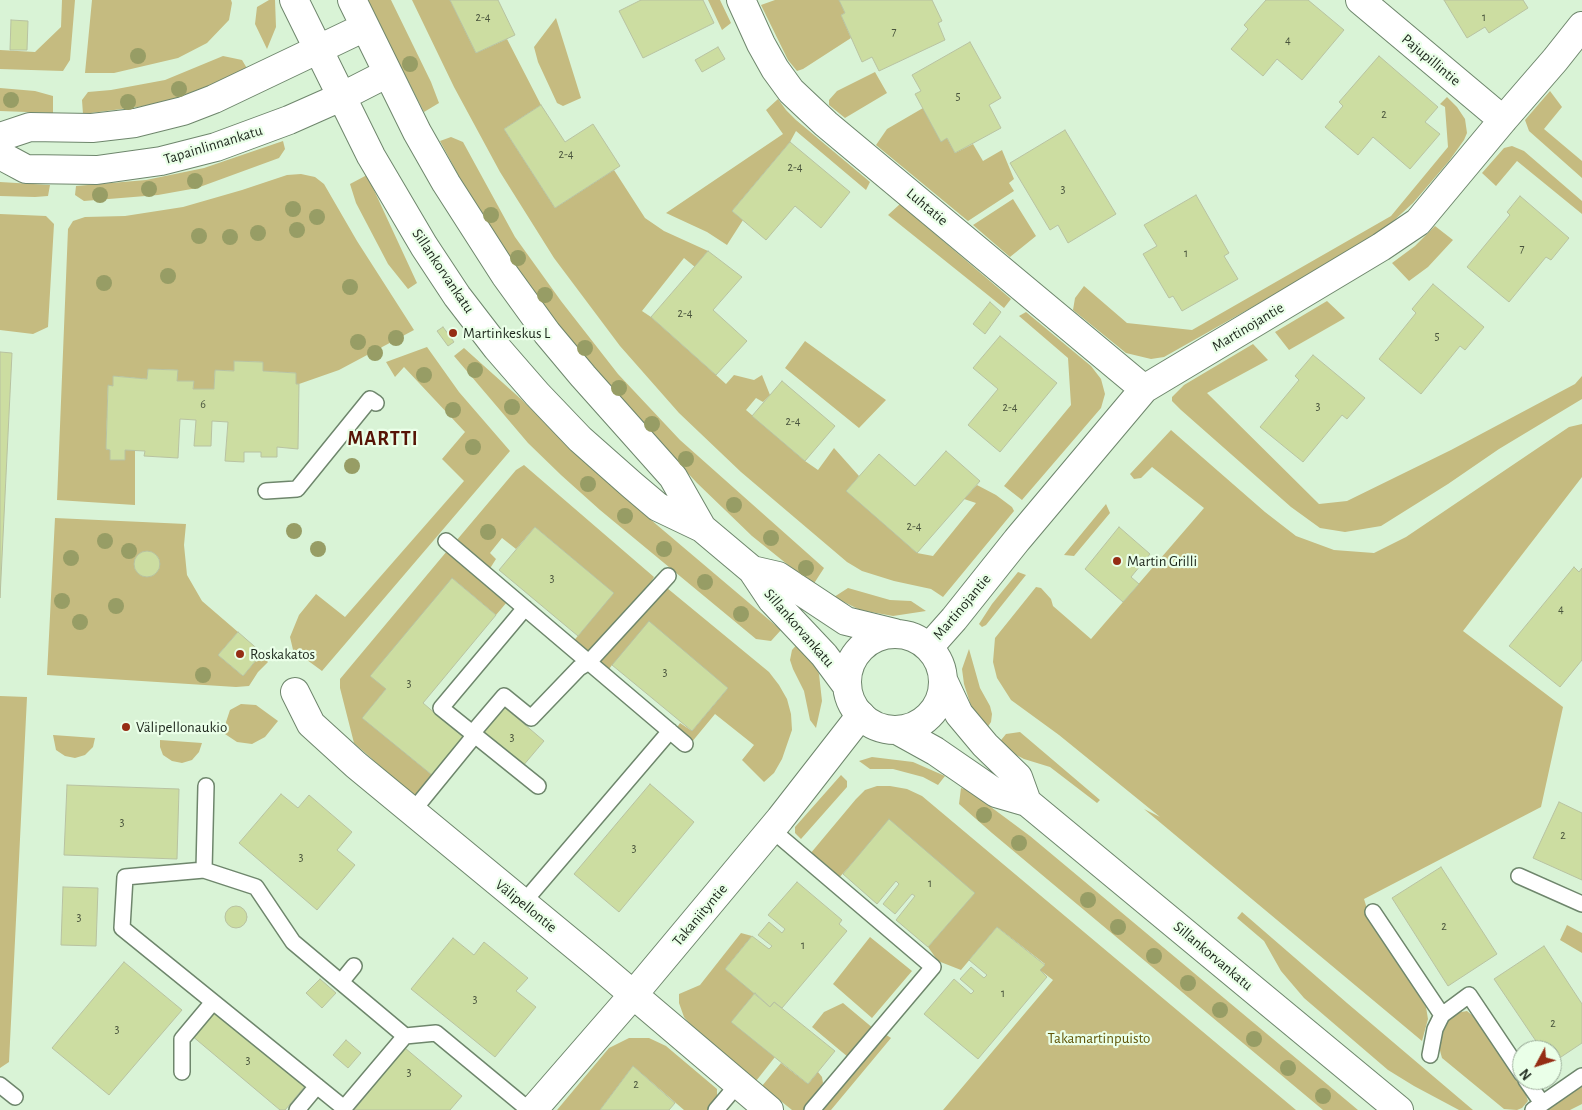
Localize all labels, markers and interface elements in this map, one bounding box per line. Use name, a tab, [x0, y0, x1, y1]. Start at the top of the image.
house number: 2-4	[476, 10, 490, 24]
house number: 1	[1482, 10, 1486, 24]
house number: 7	[891, 24, 897, 38]
street label: Pajupillintie	[1398, 30, 1464, 90]
house number: 4	[1285, 33, 1291, 47]
house number: 5	[955, 89, 961, 103]
house number: 2	[1381, 107, 1387, 121]
street label: Tapainlinnankatu	[161, 121, 265, 169]
house number: 2-4	[559, 147, 573, 161]
house number: 2-4	[788, 160, 802, 174]
house number: 3	[1061, 182, 1065, 196]
street label: Luhtatie	[903, 184, 951, 230]
street label: Sillankorvankatu	[408, 225, 478, 317]
house number: 7	[1519, 241, 1525, 255]
house number: 1	[1184, 246, 1188, 260]
street label: Martinojantie	[1209, 299, 1287, 355]
house number: 2-4	[678, 306, 692, 320]
place label: Martinkeskus L	[463, 324, 550, 342]
marker: Martinkeskus L	[447, 327, 459, 339]
house number: 5	[1434, 329, 1440, 343]
house number: 6	[200, 397, 206, 411]
house number: 3	[1316, 399, 1320, 413]
house number: 2-4	[1003, 400, 1017, 414]
house number: 2-4	[786, 414, 800, 428]
district label: MARTTI	[347, 427, 419, 451]
house number: 2-4	[907, 519, 921, 533]
place label: Martin Grilli	[1127, 552, 1197, 570]
marker: Martin Grilli	[1111, 555, 1123, 567]
street label: Martinojantie	[929, 570, 995, 644]
house number: 3	[550, 571, 554, 585]
street label: Sillankorvankatu	[760, 585, 838, 671]
house number: 4	[1558, 602, 1564, 616]
place label: Roskakatos	[250, 645, 315, 663]
marker: Roskakatos	[234, 648, 246, 660]
house number: 3	[663, 665, 667, 679]
house number: 3	[407, 676, 411, 690]
place label: Välipellonaukio	[136, 718, 227, 736]
marker: Välipellonaukio	[120, 721, 132, 733]
house number: 3	[510, 730, 514, 744]
house number: 3	[120, 815, 124, 829]
house number: 2	[1560, 828, 1566, 842]
house number: 3	[632, 841, 636, 855]
house number: 3	[299, 850, 303, 864]
street label: Välipellontie	[492, 876, 560, 936]
house number: 1	[928, 876, 932, 890]
street label: Takaniityntie	[669, 880, 731, 950]
house number: 3	[77, 910, 81, 924]
street label: Sillankorvankatu	[1170, 918, 1256, 994]
house number: 2	[1441, 919, 1447, 933]
house number: 1	[801, 938, 805, 952]
house number: 1	[1001, 986, 1005, 1000]
house number: 3	[473, 992, 477, 1006]
house number: 2	[1550, 1016, 1556, 1030]
house number: 3	[115, 1022, 119, 1036]
park label: Takamartinpuisto	[1048, 1029, 1150, 1047]
north arrow	[1512, 1040, 1562, 1090]
house number: 3	[246, 1053, 250, 1067]
house number: 3	[407, 1065, 411, 1079]
text: N	[1518, 1066, 1535, 1082]
house number: 2	[633, 1077, 639, 1091]

